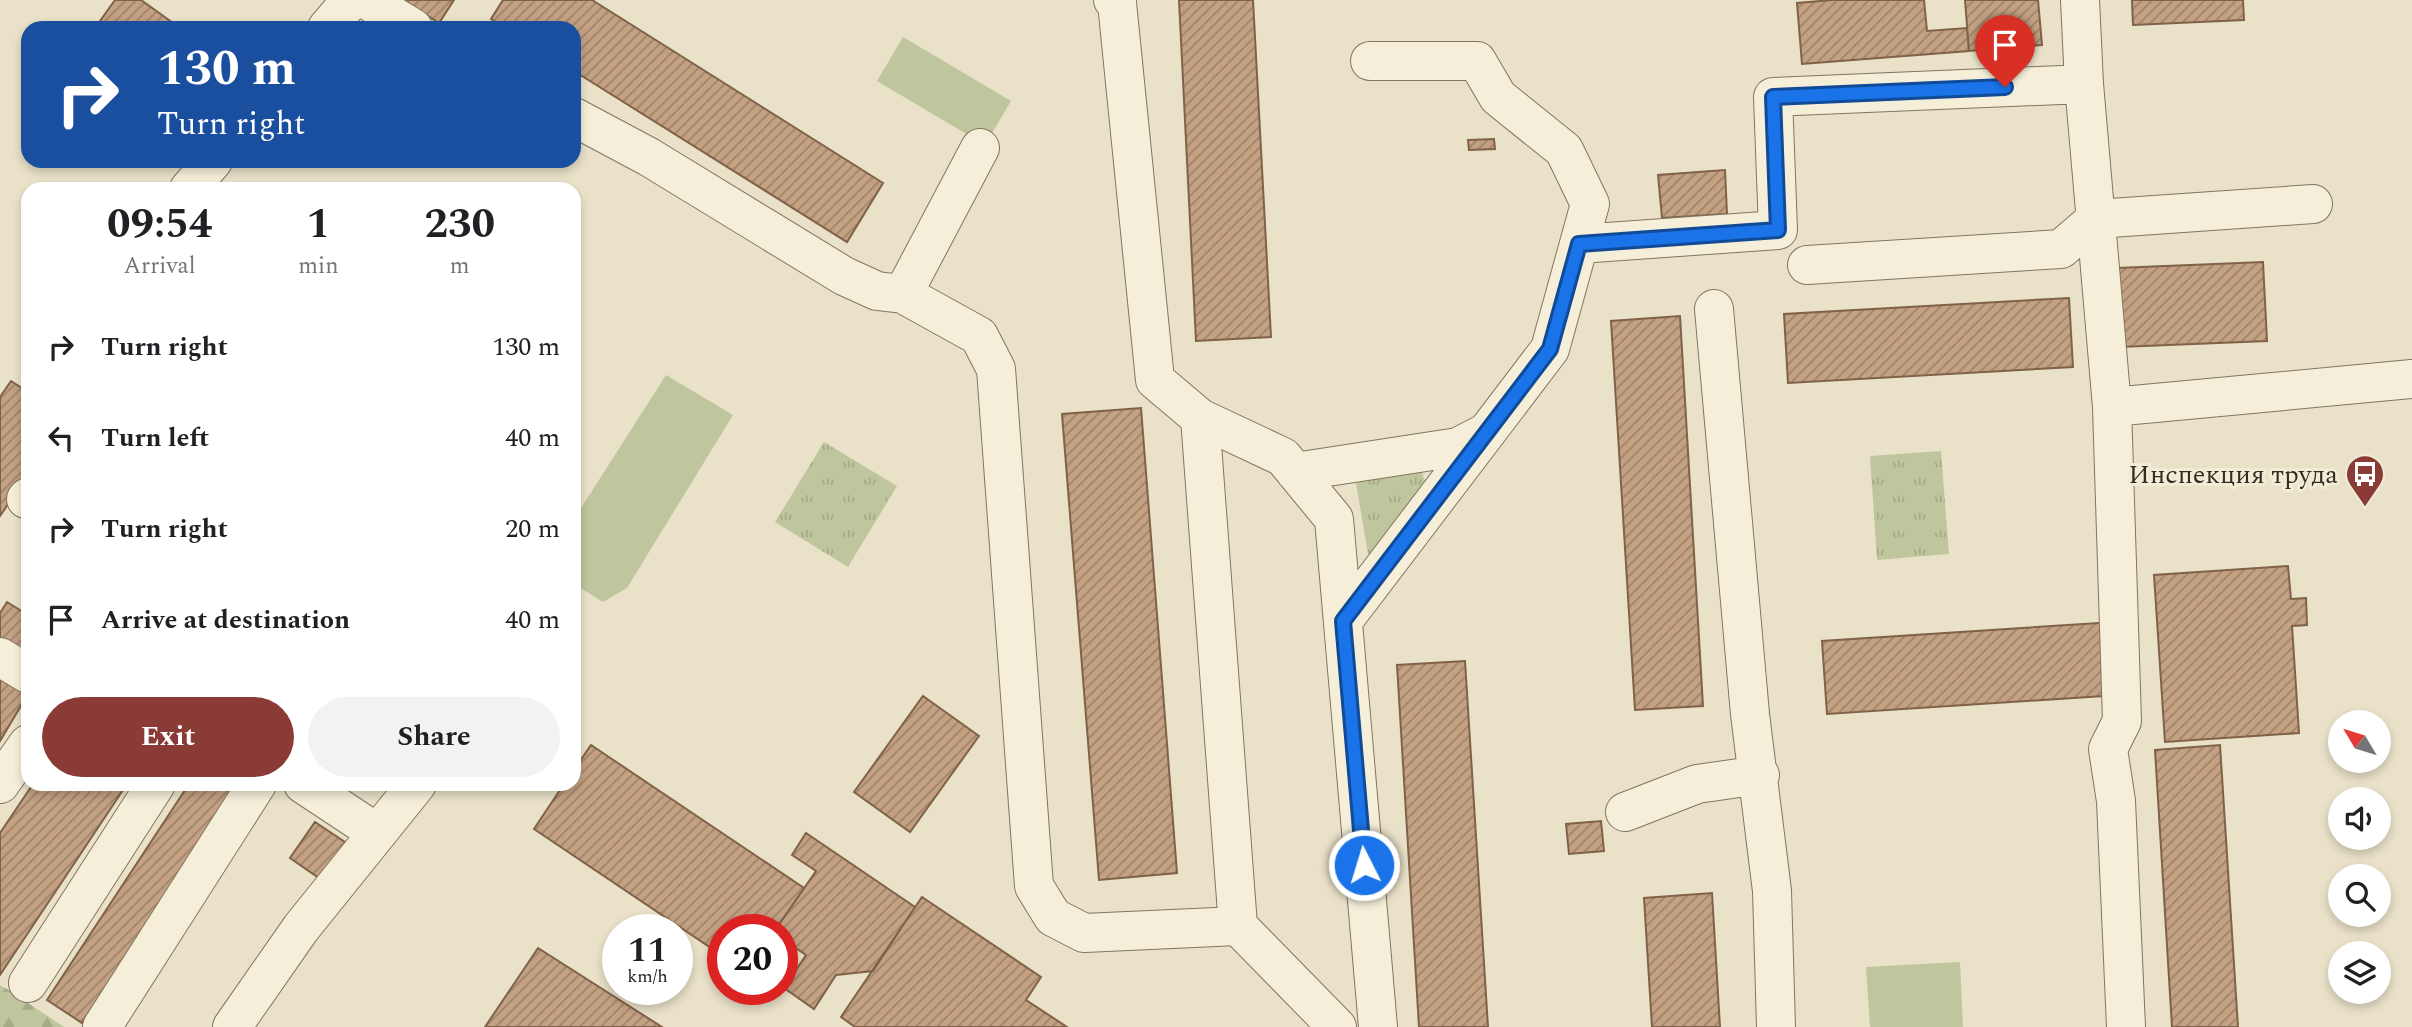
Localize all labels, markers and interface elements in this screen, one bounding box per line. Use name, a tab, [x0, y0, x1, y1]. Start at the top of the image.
pin	[1975, 15, 2035, 87]
icon: arrive	[1986, 26, 2024, 64]
text: 130 m	[157, 32, 296, 107]
icon: right	[42, 49, 133, 140]
text: Turn right	[157, 100, 305, 149]
text: 09:54	[107, 193, 212, 256]
text: 1	[307, 193, 330, 256]
text: 230	[424, 193, 495, 256]
text: Arrival	[124, 249, 195, 284]
text: min	[298, 249, 339, 284]
text: m	[450, 249, 470, 284]
text: Turn right	[101, 327, 228, 367]
text: 130 m	[492, 327, 560, 367]
icon: right	[42, 328, 80, 366]
text: Turn left	[101, 418, 209, 458]
text: 40 m	[505, 418, 560, 458]
icon: left	[42, 419, 80, 457]
bus stop icon: Инспекция труда	[2344, 453, 2386, 508]
place label: Инспекция труда	[2129, 455, 2338, 495]
text: Turn right	[101, 509, 228, 549]
text: 20 m	[505, 509, 560, 549]
icon: right	[42, 510, 80, 548]
text: Arrive at destination	[101, 600, 350, 640]
text: 40 m	[505, 600, 560, 640]
icon: arrive	[42, 601, 80, 639]
button: Exit	[42, 697, 294, 777]
button: Share	[308, 697, 560, 777]
north arrow	[2328, 710, 2390, 774]
map controls	[2328, 710, 2391, 1004]
button: sound	[2328, 787, 2391, 850]
position arrow	[1327, 828, 1401, 902]
button: search	[2328, 864, 2391, 927]
speed limit sign: 20	[707, 914, 798, 1005]
text: 11	[628, 924, 667, 977]
button: layers	[2328, 941, 2391, 1004]
text: km/h	[627, 963, 668, 990]

